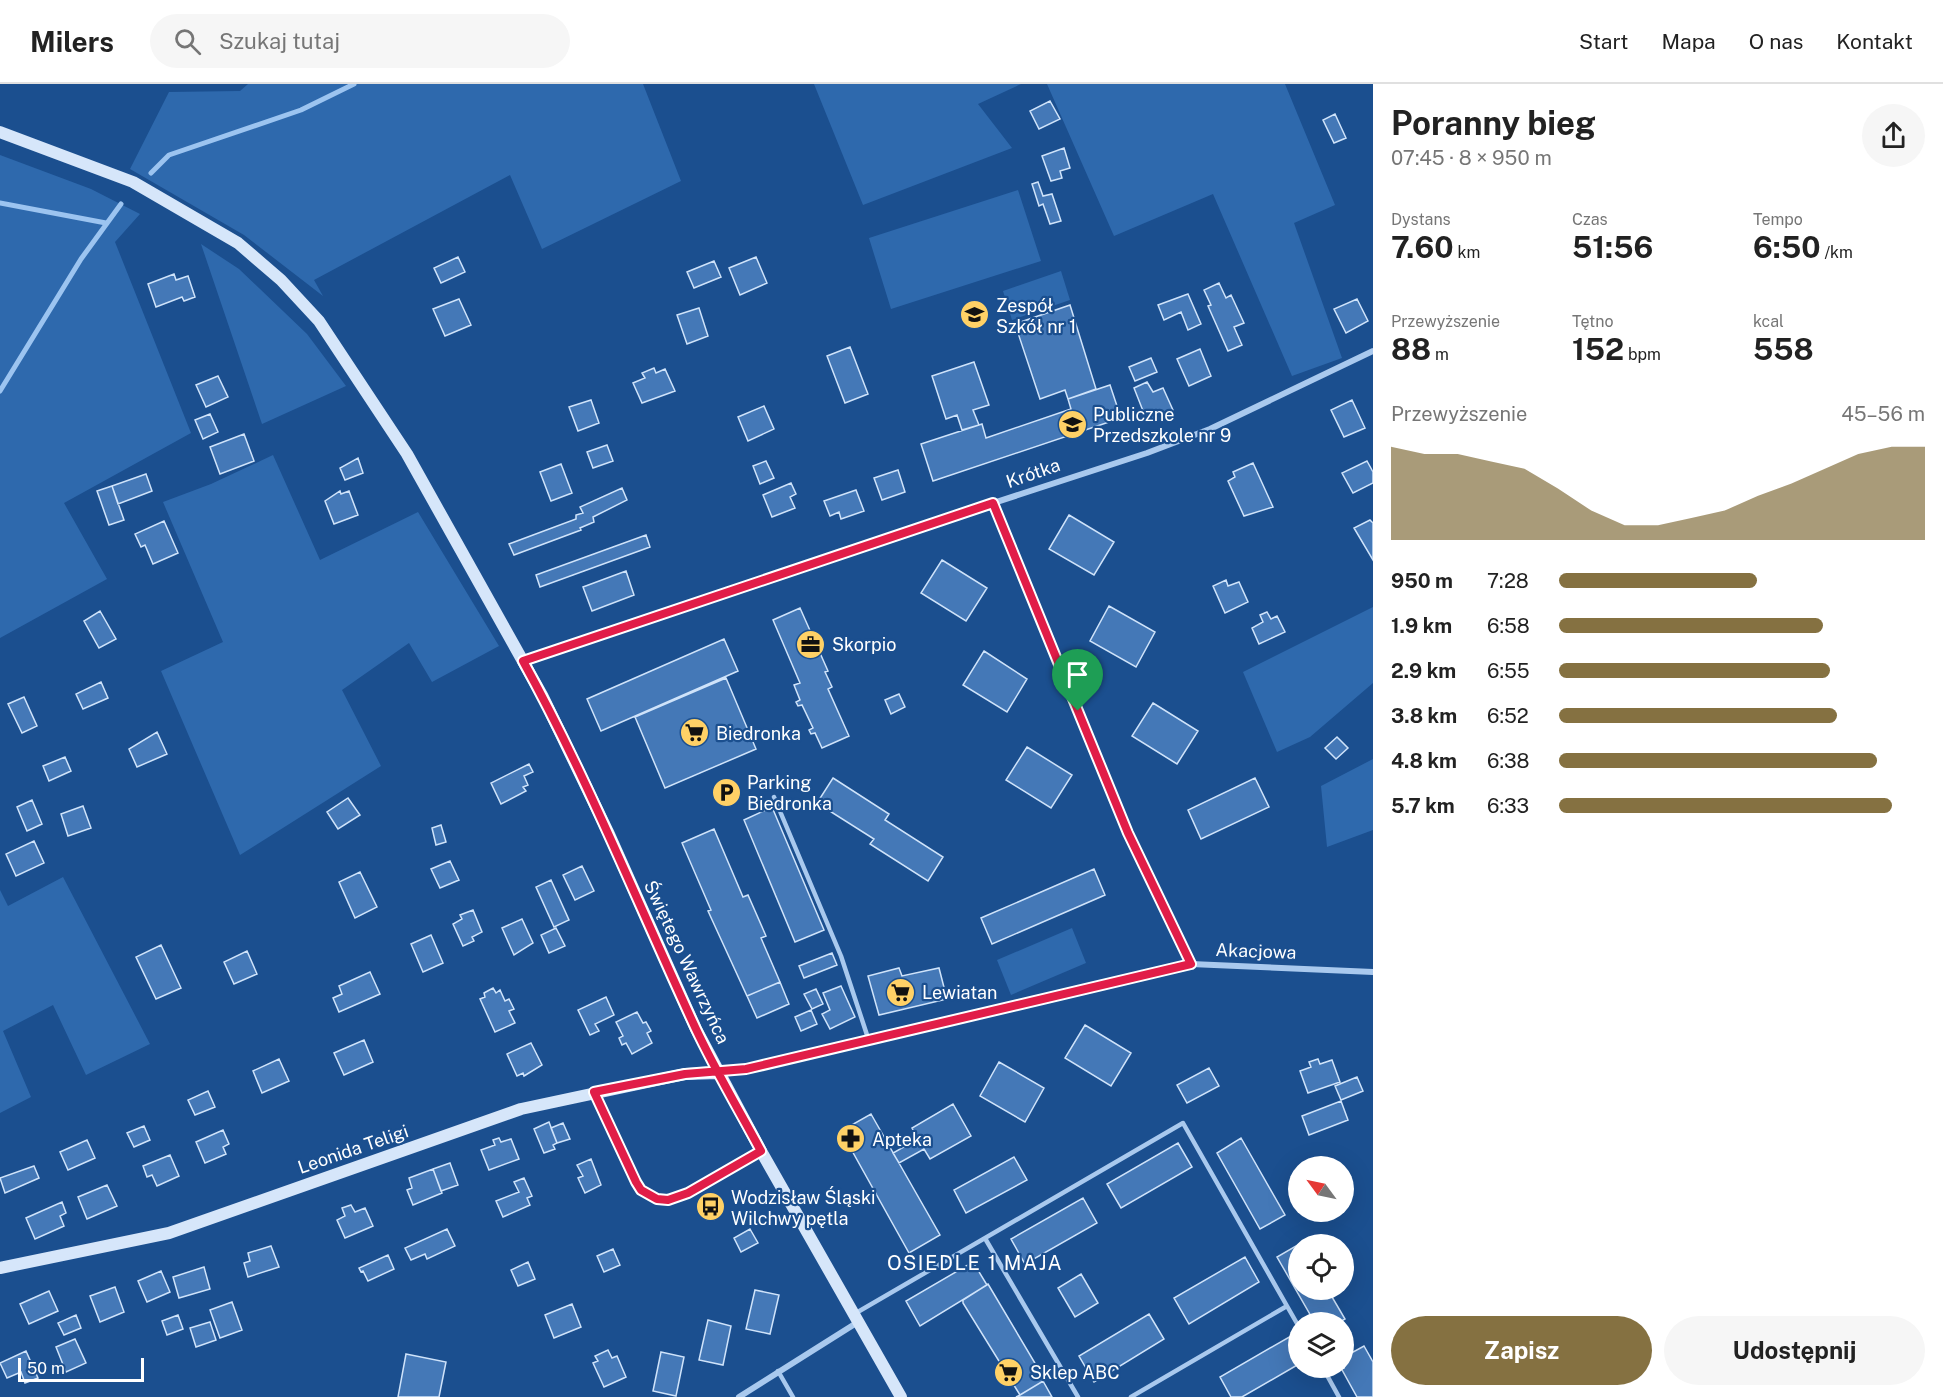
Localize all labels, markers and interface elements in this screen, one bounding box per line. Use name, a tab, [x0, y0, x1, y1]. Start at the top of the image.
search box	[150, 14, 570, 68]
text: Milers	[30, 25, 114, 58]
icon: search	[171, 25, 204, 58]
text: Szukaj tutaj	[219, 28, 340, 54]
text: Start	[1579, 29, 1629, 54]
text: Mapa	[1662, 29, 1716, 54]
text: O nas	[1749, 29, 1803, 54]
text: Kontakt	[1836, 29, 1913, 54]
text: Poranny bieg	[1391, 104, 1596, 142]
button: share	[1862, 104, 1925, 167]
text: 07:45 · 8 × 950 m	[1391, 146, 1552, 170]
text: Dystans	[1391, 210, 1451, 229]
text: Czas	[1572, 210, 1608, 229]
text: Tempo	[1753, 210, 1803, 229]
text: 7.60	[1391, 229, 1454, 265]
text: 51:56	[1572, 229, 1653, 265]
text: 6:50	[1753, 229, 1821, 265]
text: km	[1454, 243, 1480, 262]
text: /km	[1821, 243, 1853, 262]
place label: Zespół Szkół nr 1	[996, 295, 1076, 337]
school or university icon: Zespół Szkół nr 1	[959, 299, 991, 331]
text: Przewyższenie	[1391, 312, 1500, 331]
text: Tętno	[1572, 312, 1614, 331]
text: kcal	[1753, 312, 1784, 331]
text: 88	[1391, 331, 1431, 367]
text: 152	[1572, 331, 1624, 367]
text: 558	[1753, 331, 1814, 367]
text: m	[1431, 345, 1449, 364]
text: bpm	[1624, 345, 1661, 364]
text: Przewyższenie	[1391, 402, 1527, 426]
text: 45–56 m	[1841, 402, 1925, 426]
place label: Publiczne Przedszkole nr 9	[1093, 404, 1231, 446]
school or university icon: Publiczne Przedszkole nr 9	[1056, 408, 1088, 440]
street label: Krótka	[1003, 454, 1063, 492]
text: 950 m	[1391, 569, 1453, 593]
text: 7:28	[1487, 569, 1529, 593]
text: 1.9 km	[1391, 614, 1452, 638]
text: 6:58	[1487, 614, 1530, 638]
office icon: Skorpio	[795, 628, 827, 660]
place label: Skorpio	[832, 634, 896, 655]
pin	[1052, 649, 1103, 711]
icon: arrive	[1061, 658, 1094, 691]
text: 2.9 km	[1391, 659, 1456, 683]
text: 6:55	[1487, 659, 1530, 683]
text: 3.8 km	[1391, 704, 1457, 728]
text: 6:52	[1487, 704, 1529, 728]
supermarket icon: Biedronka	[679, 717, 711, 749]
place label: Biedronka	[716, 723, 801, 744]
text: 4.8 km	[1391, 749, 1457, 773]
text: 6:38	[1487, 749, 1529, 773]
place label: Parking Biedronka	[747, 772, 832, 814]
parking icon: Parking Biedronka	[710, 776, 742, 808]
text: 5.7 km	[1391, 794, 1455, 818]
text: 6:33	[1487, 794, 1529, 818]
street label: Świętego Wawrzyńca	[640, 877, 735, 1047]
street label: Akacjowa	[1215, 939, 1297, 963]
supermarket icon: Lewiatan	[885, 976, 917, 1008]
place label: Lewiatan	[922, 982, 997, 1003]
street label: Leonida Teligi	[295, 1120, 411, 1178]
pharmacy icon: Apteka	[835, 1123, 867, 1155]
place label: Apteka	[872, 1129, 932, 1150]
north arrow	[1288, 1156, 1354, 1222]
map controls	[1288, 1156, 1354, 1378]
place label: Wodzisław Śląski Wilchwy pętla	[731, 1186, 876, 1229]
bus stop icon: Wodzisław Śląski Wilchwy pętla	[694, 1191, 726, 1223]
button: locate	[1288, 1234, 1354, 1300]
district label: OSIEDLE 1 MAJA	[887, 1251, 1063, 1275]
button: layers	[1288, 1312, 1354, 1378]
button: Zapisz	[1391, 1316, 1652, 1385]
button: Udostępnij	[1664, 1316, 1925, 1385]
scale bar	[18, 1355, 144, 1382]
supermarket icon: Sklep ABC	[993, 1356, 1025, 1388]
text: 50 m	[27, 1359, 65, 1378]
place label: Sklep ABC	[1030, 1362, 1120, 1383]

